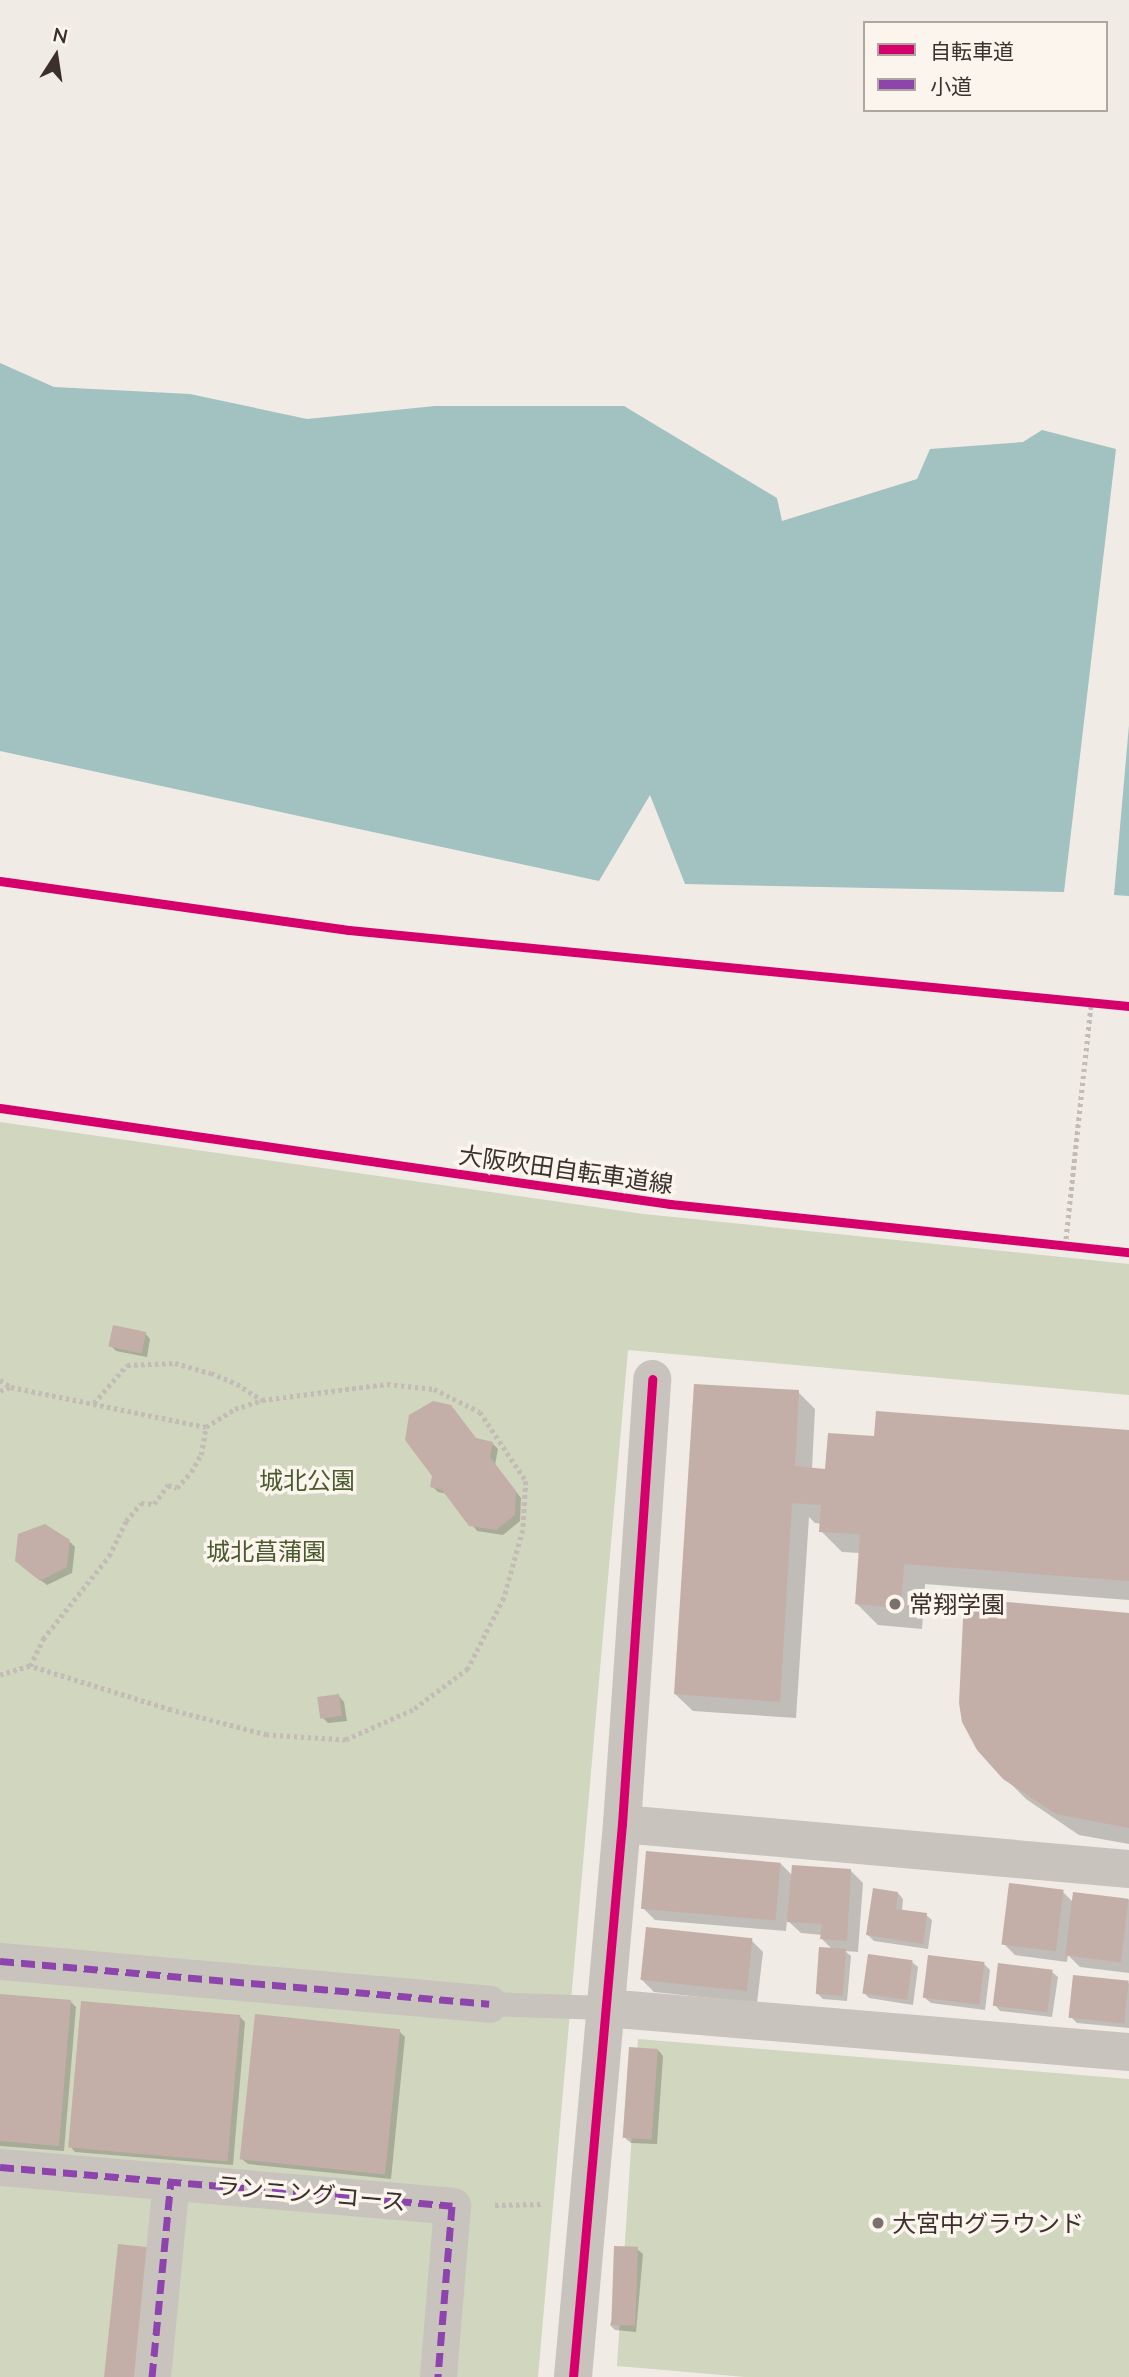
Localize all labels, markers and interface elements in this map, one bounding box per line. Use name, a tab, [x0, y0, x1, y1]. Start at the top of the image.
north arrow	[21, 21, 91, 91]
legend	[863, 21, 1108, 112]
text: N	[51, 22, 70, 48]
text: 自転車道	[930, 38, 1014, 63]
text: 小道	[930, 73, 972, 98]
street label: 大阪吹田自転車道線	[457, 1140, 675, 1198]
park label: 城北公園	[259, 1466, 355, 1494]
park label: 城北菖蒲園	[206, 1537, 326, 1565]
place label: 常翔学園	[909, 1590, 1005, 1618]
marker: 常翔学園	[887, 1596, 903, 1612]
street label: ランニングコース	[214, 2170, 408, 2216]
place label: 大宮中グラウンド	[892, 2209, 1084, 2237]
marker: 大宮中グラウンド	[870, 2215, 886, 2231]

